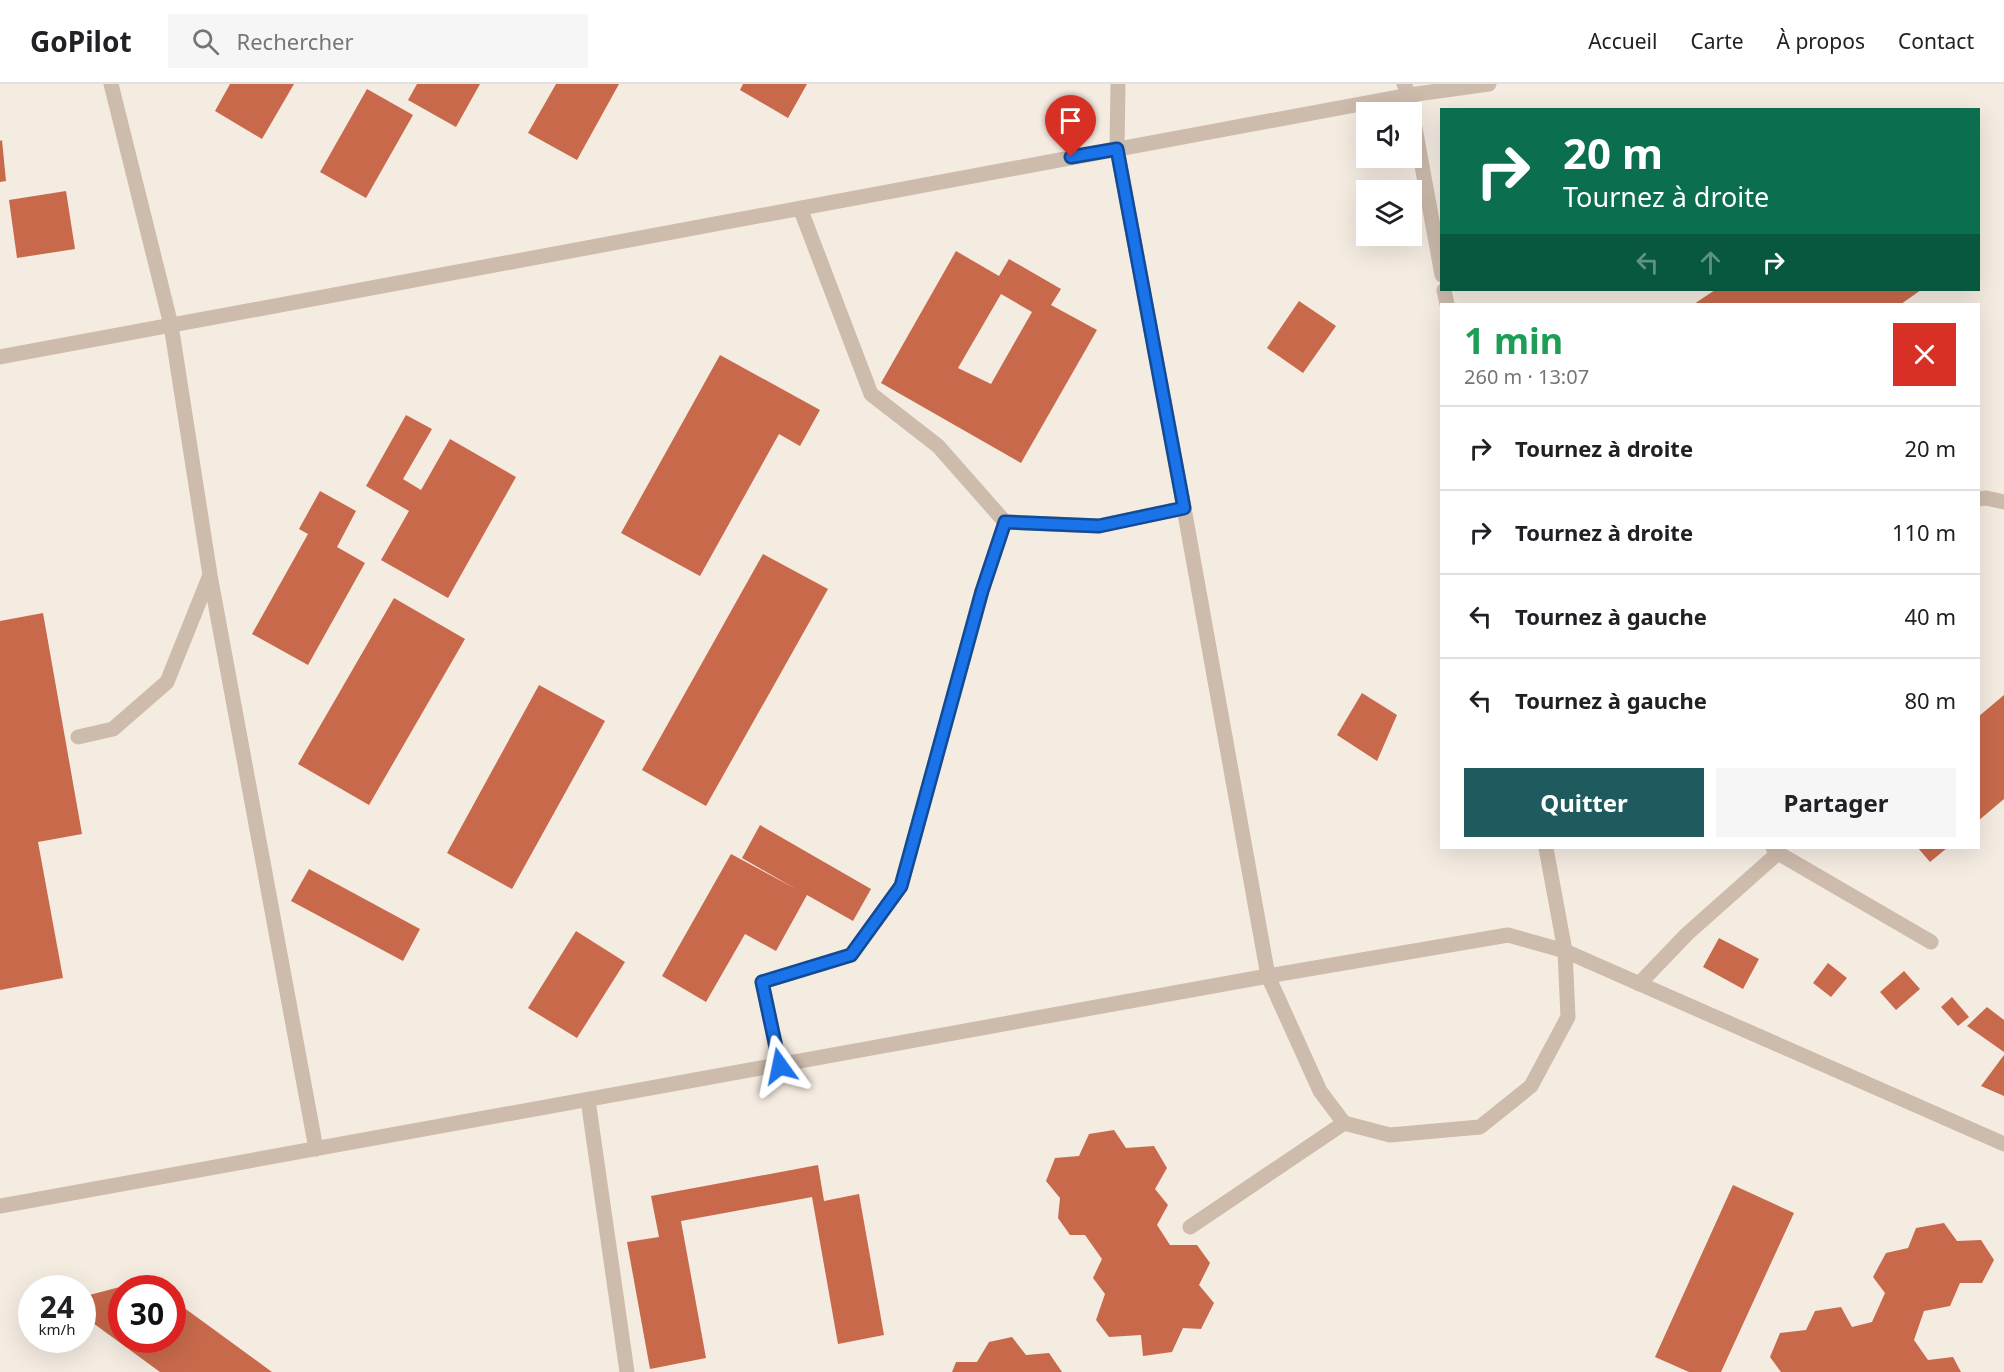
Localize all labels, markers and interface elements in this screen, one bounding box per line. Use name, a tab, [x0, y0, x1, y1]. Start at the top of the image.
search box	[168, 14, 588, 68]
text: GoPilot	[30, 22, 132, 60]
icon: search	[189, 25, 222, 58]
text: Rechercher	[237, 26, 353, 56]
text: Accueil	[1588, 27, 1657, 55]
text: Carte	[1690, 27, 1744, 55]
text: À propos	[1777, 27, 1865, 55]
text: Contact	[1898, 27, 1974, 55]
pin	[1045, 95, 1096, 157]
map controls	[1356, 102, 1422, 246]
button: sound	[1356, 102, 1422, 168]
icon: arrive	[1054, 104, 1087, 137]
text: 20 m	[1563, 124, 1663, 181]
icon: right	[1464, 132, 1542, 210]
text: Tournez à droite	[1563, 178, 1769, 215]
button: layers	[1356, 180, 1422, 246]
icon: left	[1631, 246, 1664, 279]
icon: ahead	[1694, 246, 1727, 279]
icon: right	[1757, 246, 1790, 279]
text: 1 min	[1464, 316, 1563, 365]
button: close	[1893, 323, 1956, 386]
text: 260 m · 13:07	[1464, 363, 1589, 390]
icon: right	[1464, 432, 1497, 465]
text: Tournez à droite	[1515, 433, 1693, 463]
text: 20 m	[1905, 433, 1956, 463]
icon: right	[1464, 516, 1497, 549]
text: Tournez à droite	[1515, 517, 1693, 547]
text: 110 m	[1892, 517, 1956, 547]
icon: left	[1464, 600, 1497, 633]
text: Tournez à gauche	[1515, 601, 1707, 631]
text: 40 m	[1905, 601, 1956, 631]
icon: left	[1464, 684, 1497, 717]
text: Tournez à gauche	[1515, 685, 1707, 715]
text: 80 m	[1905, 685, 1956, 715]
button: Quitter	[1464, 768, 1704, 837]
button: Partager	[1716, 768, 1956, 837]
position arrow	[748, 1034, 812, 1098]
speed limit sign: 30	[108, 1275, 186, 1353]
text: 24	[40, 1286, 74, 1327]
text: km/h	[39, 1319, 75, 1339]

